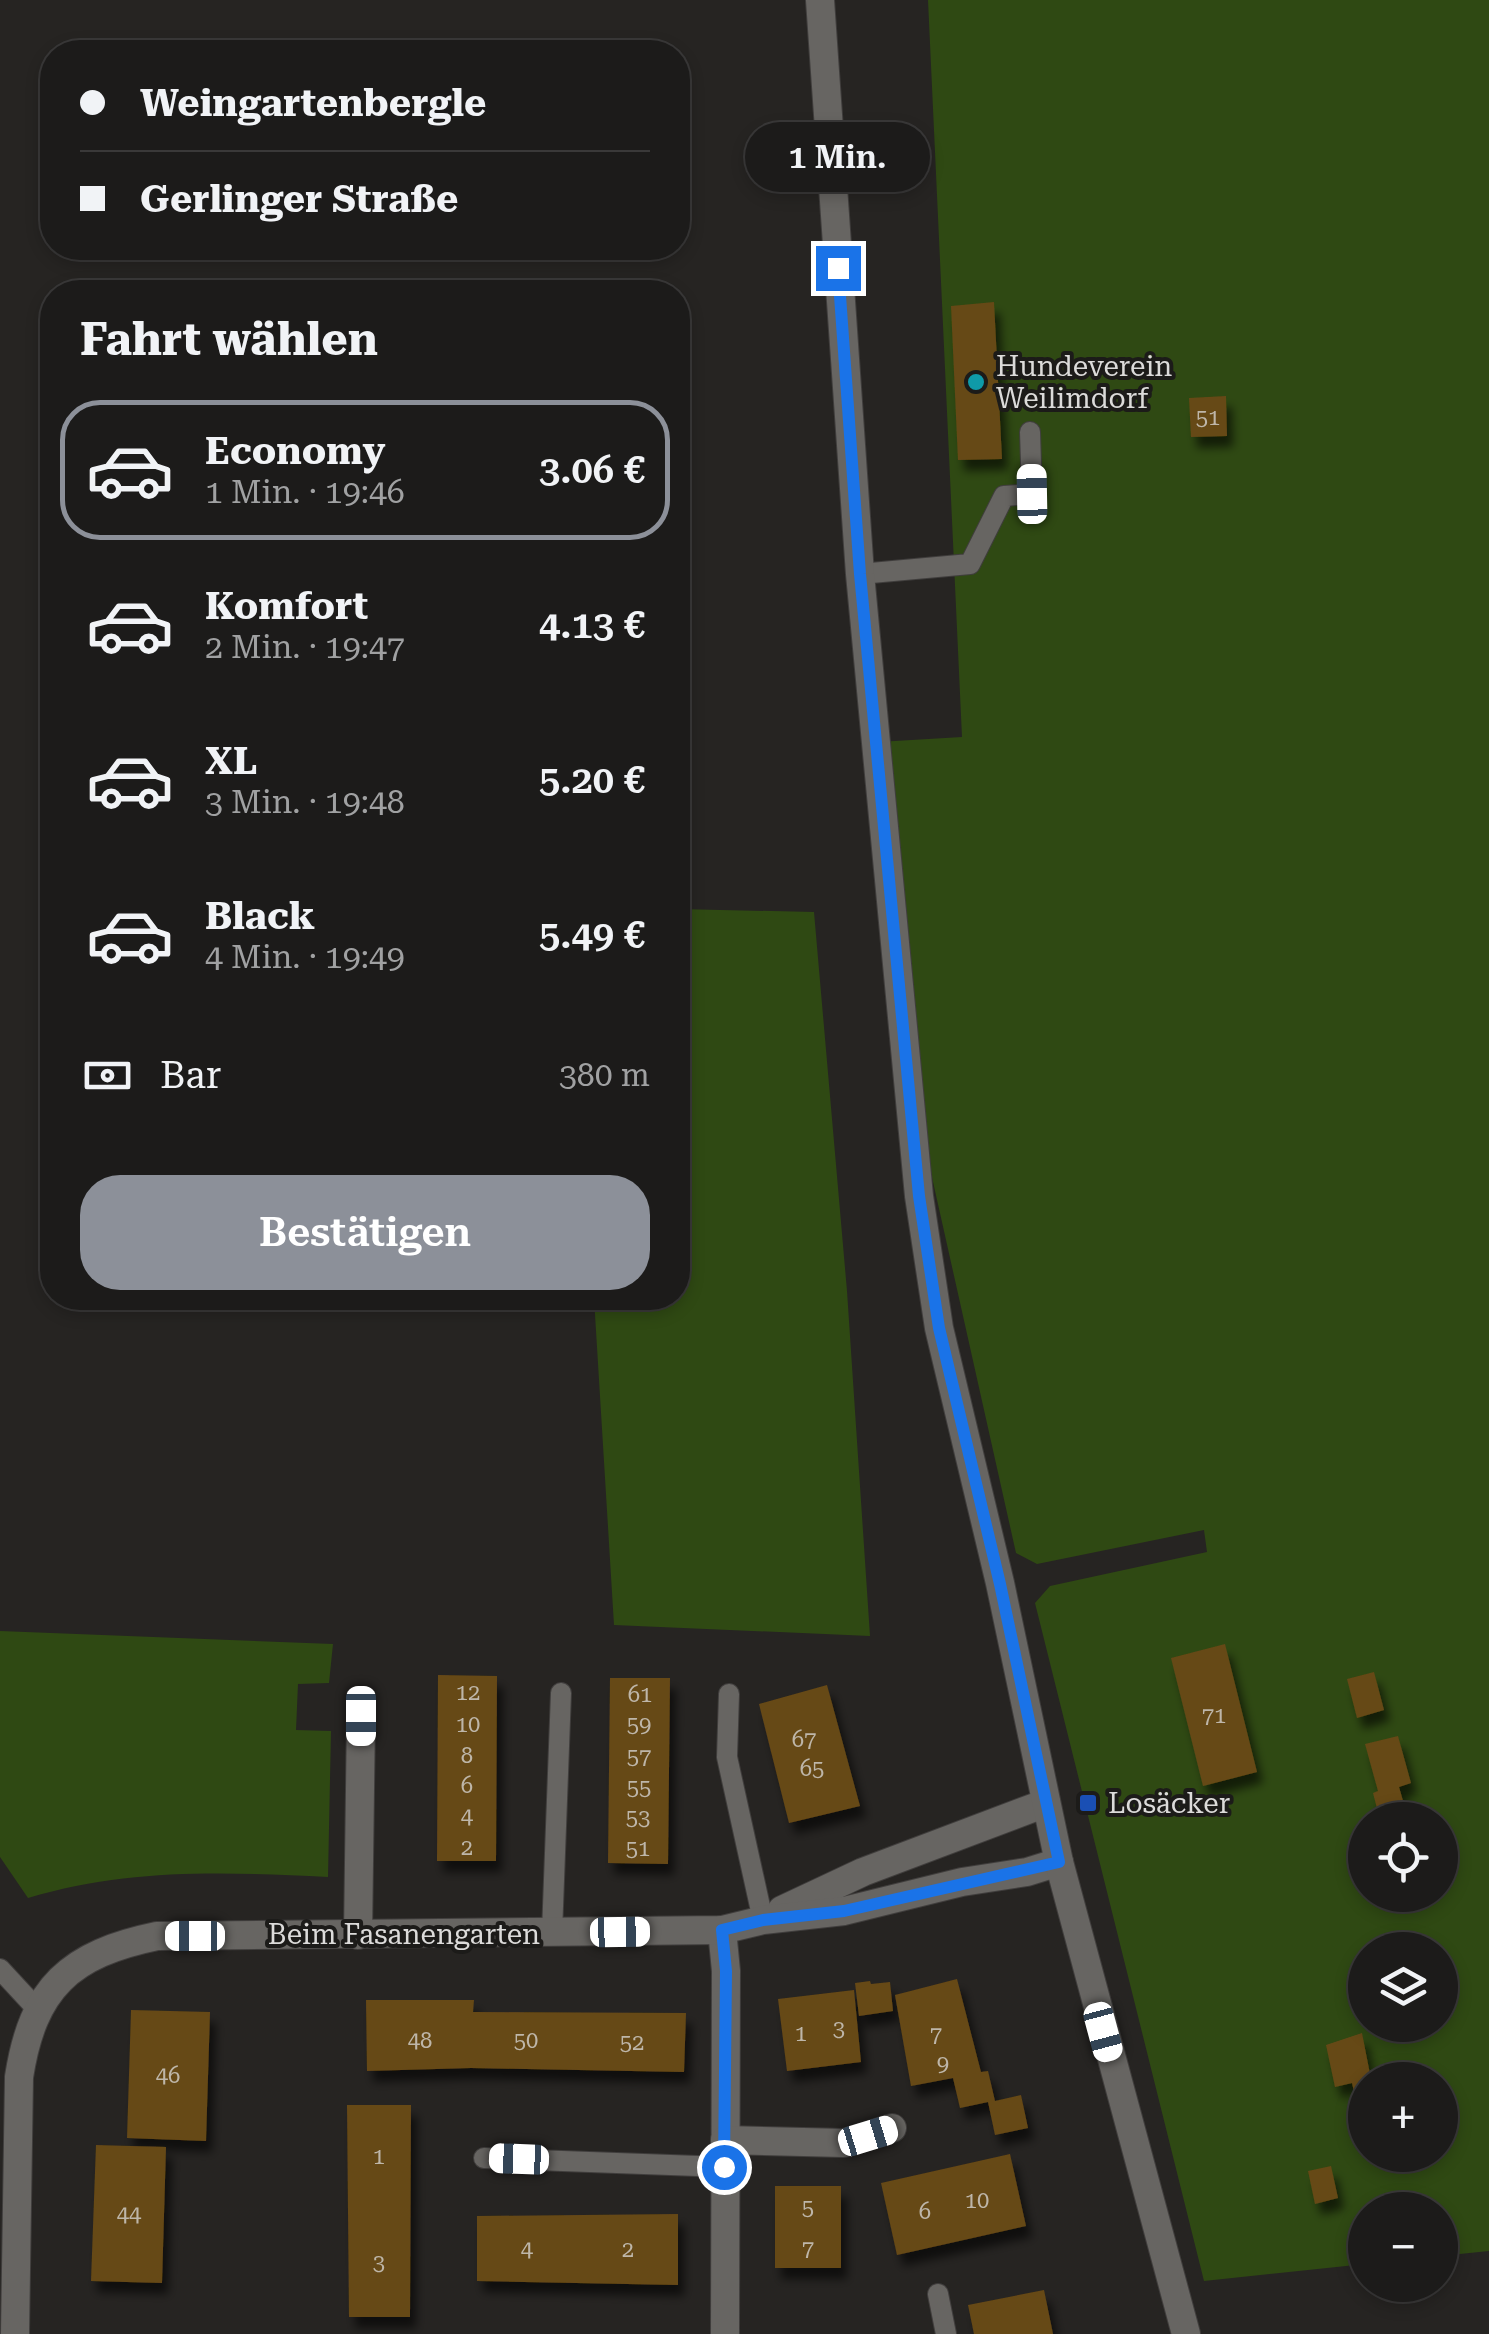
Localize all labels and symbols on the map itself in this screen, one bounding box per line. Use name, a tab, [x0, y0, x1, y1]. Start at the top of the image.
callout: 1 Min.	[746, 123, 930, 193]
route end	[816, 246, 861, 291]
place label: Hundeverein Weilimdorf	[996, 350, 1172, 415]
marker: Hundeverein Weilimdorf	[965, 371, 987, 393]
house number: 51	[1196, 405, 1220, 430]
car	[1016, 464, 1048, 524]
house number: 12	[456, 1680, 480, 1705]
house number: 61	[628, 1682, 652, 1707]
car	[346, 1686, 376, 1746]
house number: 71	[1202, 1703, 1226, 1728]
house number: 10	[456, 1712, 480, 1737]
house number: 59	[627, 1712, 651, 1737]
house number: 67	[792, 1727, 816, 1752]
house number: 8	[461, 1743, 473, 1768]
house number: 57	[627, 1744, 651, 1769]
house number: 65	[800, 1756, 824, 1781]
house number: 6	[461, 1773, 473, 1798]
house number: 55	[627, 1775, 651, 1800]
place label: Losäcker	[1108, 1787, 1230, 1820]
marker: Losäcker	[1077, 1792, 1099, 1814]
house number: 4	[461, 1804, 474, 1829]
house number: 53	[626, 1805, 650, 1830]
house number: 2	[461, 1835, 473, 1860]
house number: 51	[626, 1836, 650, 1861]
car	[590, 1916, 650, 1948]
street label: Beim Fasanengarten	[268, 1918, 540, 1951]
car	[165, 1921, 225, 1951]
car	[1081, 1999, 1125, 2065]
house number: 3	[833, 2016, 845, 2041]
house number: 1	[795, 2021, 807, 2046]
house number: 7	[930, 2022, 942, 2047]
house number: 48	[408, 2028, 432, 2053]
house number: 50	[514, 2028, 538, 2053]
house number: 52	[620, 2030, 644, 2055]
house number: 9	[937, 2051, 949, 2076]
house number: 46	[156, 2063, 180, 2088]
car	[835, 2113, 901, 2159]
car	[488, 2143, 550, 2175]
house number: 1	[373, 2144, 385, 2169]
route start	[702, 2145, 747, 2190]
house number: 10	[965, 2188, 989, 2213]
house number: 5	[802, 2195, 814, 2220]
house number: 6	[919, 2199, 931, 2224]
house number: 44	[117, 2202, 142, 2227]
house number: 7	[802, 2236, 814, 2261]
house number: 4	[521, 2237, 534, 2262]
house number: 2	[622, 2237, 634, 2262]
house number: 3	[373, 2250, 385, 2275]

